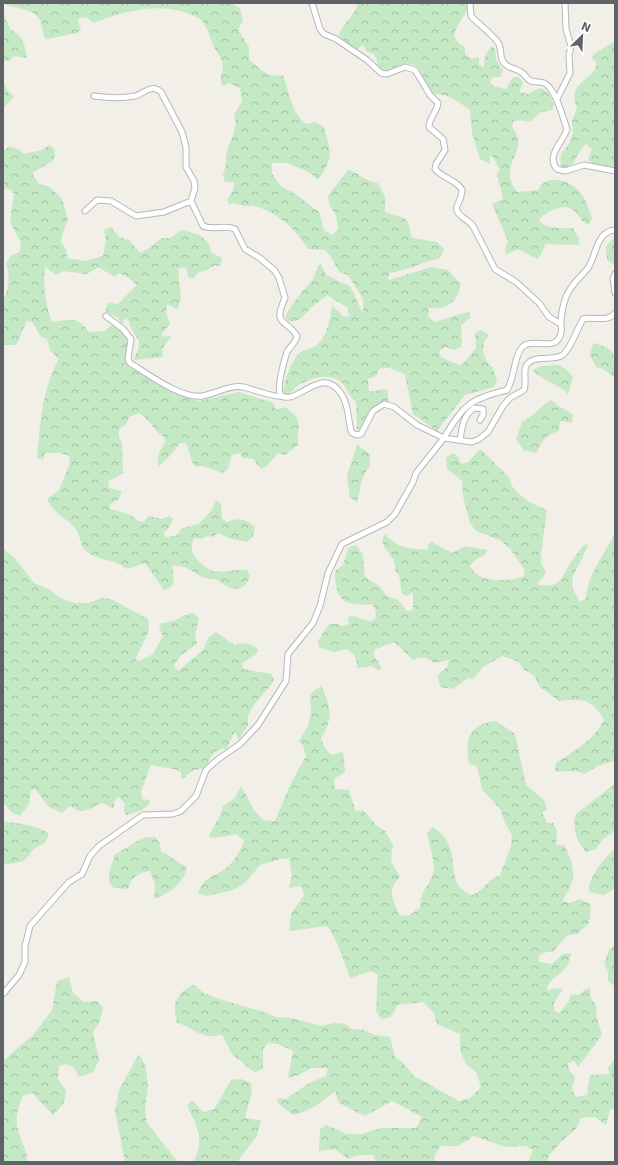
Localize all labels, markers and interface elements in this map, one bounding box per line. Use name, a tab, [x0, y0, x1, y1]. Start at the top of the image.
north arrow	[562, 16, 602, 56]
text: N	[579, 20, 593, 35]

